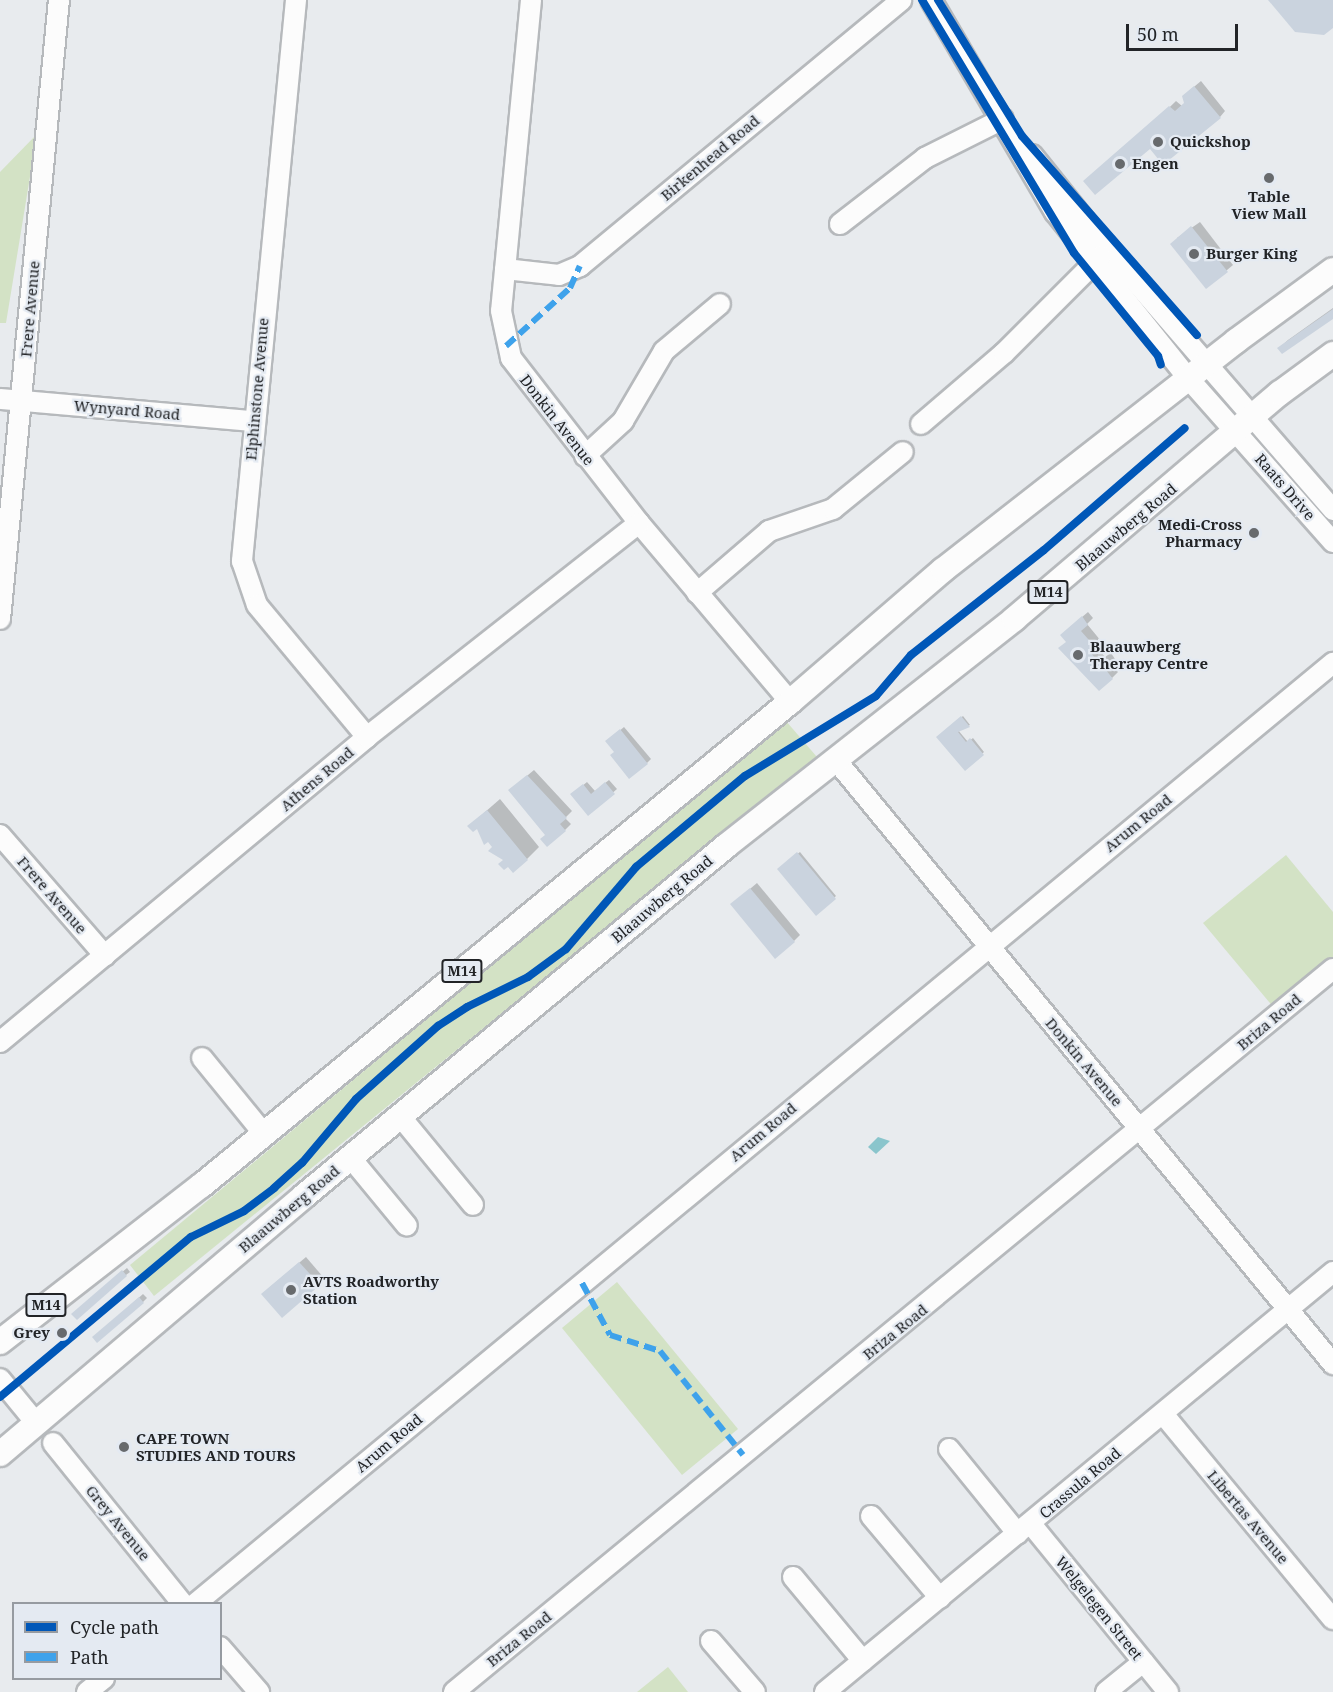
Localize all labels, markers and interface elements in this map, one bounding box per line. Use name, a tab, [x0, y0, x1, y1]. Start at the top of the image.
scale bar	[1129, 12, 1242, 50]
text: 50 m	[1137, 22, 1179, 46]
street label: Birkenhead Road	[657, 112, 763, 204]
place label: Quickshop	[1170, 133, 1251, 151]
marker: Quickshop	[1151, 135, 1165, 149]
place label: Engen	[1132, 155, 1179, 173]
marker: Engen	[1113, 157, 1127, 171]
marker: Table View Mall	[1262, 171, 1276, 185]
place label: Table View Mall	[1232, 187, 1306, 222]
place label: Burger King	[1206, 245, 1297, 263]
marker: Burger King	[1187, 247, 1201, 261]
street label: Frere Avenue	[17, 260, 43, 358]
street label: Elphinstone Avenue	[242, 317, 272, 461]
street label: Donkin Avenue	[516, 371, 598, 469]
street label: Wynyard Road	[73, 396, 181, 424]
street label: Raats Drive	[1251, 450, 1319, 524]
street label: Blaauwberg Road	[1072, 480, 1180, 574]
place label: Medi-Cross Pharmacy	[1158, 515, 1242, 550]
marker: Medi-Cross Pharmacy	[1247, 526, 1261, 540]
road number: M14	[1027, 581, 1069, 603]
place label: Blaauwberg Therapy Centre	[1090, 637, 1208, 672]
marker: Blaauwberg Therapy Centre	[1071, 648, 1085, 662]
street label: Athens Road	[277, 743, 357, 815]
street label: Arum Road	[1101, 790, 1175, 856]
street label: Blaauwberg Road	[608, 852, 716, 946]
street label: Frere Avenue	[14, 853, 90, 937]
road number: M14	[441, 960, 483, 982]
street label: Briza Road	[1233, 990, 1305, 1054]
street label: Donkin Avenue	[1042, 1014, 1126, 1110]
street label: Arum Road	[726, 1099, 800, 1165]
street label: Blaauwberg Road	[235, 1162, 343, 1256]
place label: AVTS Roadworthy Station	[303, 1272, 439, 1307]
marker: AVTS Roadworthy Station	[284, 1283, 298, 1297]
road number: M14	[25, 1294, 67, 1316]
street label: Briza Road	[859, 1301, 931, 1363]
place label: Grey	[13, 1324, 50, 1342]
marker: Grey	[55, 1326, 69, 1340]
street label: Arum Road	[352, 1410, 426, 1476]
place label: CAPE TOWN STUDIES AND TOURS	[136, 1429, 296, 1464]
marker: CAPE TOWN STUDIES AND TOURS	[117, 1440, 131, 1454]
street label: Crassula Road	[1036, 1444, 1124, 1522]
street label: Libertas Avenue	[1204, 1467, 1292, 1567]
street label: Grey Avenue	[82, 1482, 154, 1564]
street label: Welgelegen Street	[1052, 1553, 1146, 1663]
legend	[12, 1602, 222, 1680]
street label: Briza Road	[483, 1608, 555, 1670]
text: Cycle path	[70, 1615, 159, 1639]
text: Path	[70, 1645, 109, 1669]

